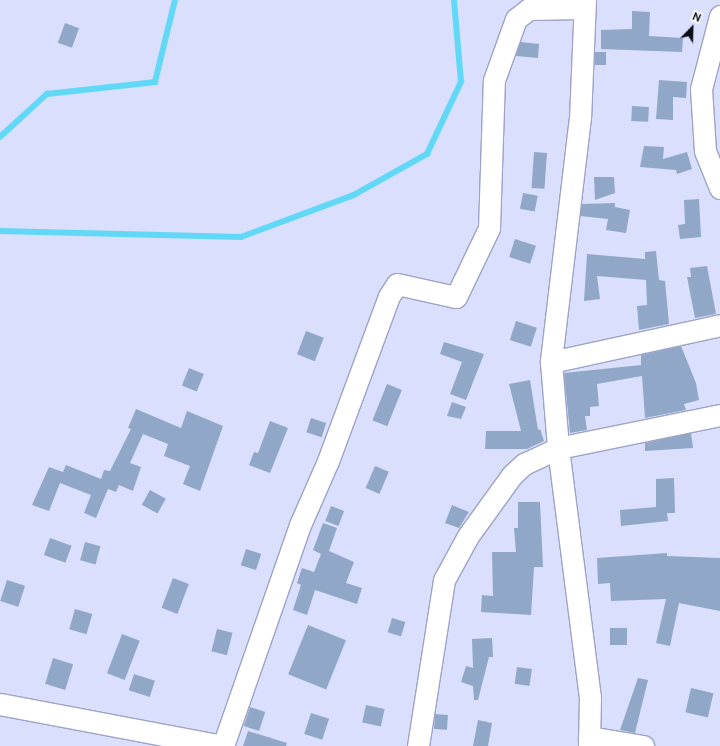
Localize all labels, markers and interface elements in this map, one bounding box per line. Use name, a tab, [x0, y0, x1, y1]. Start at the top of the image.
north arrow	[672, 8, 712, 48]
text: N	[691, 10, 703, 24]

